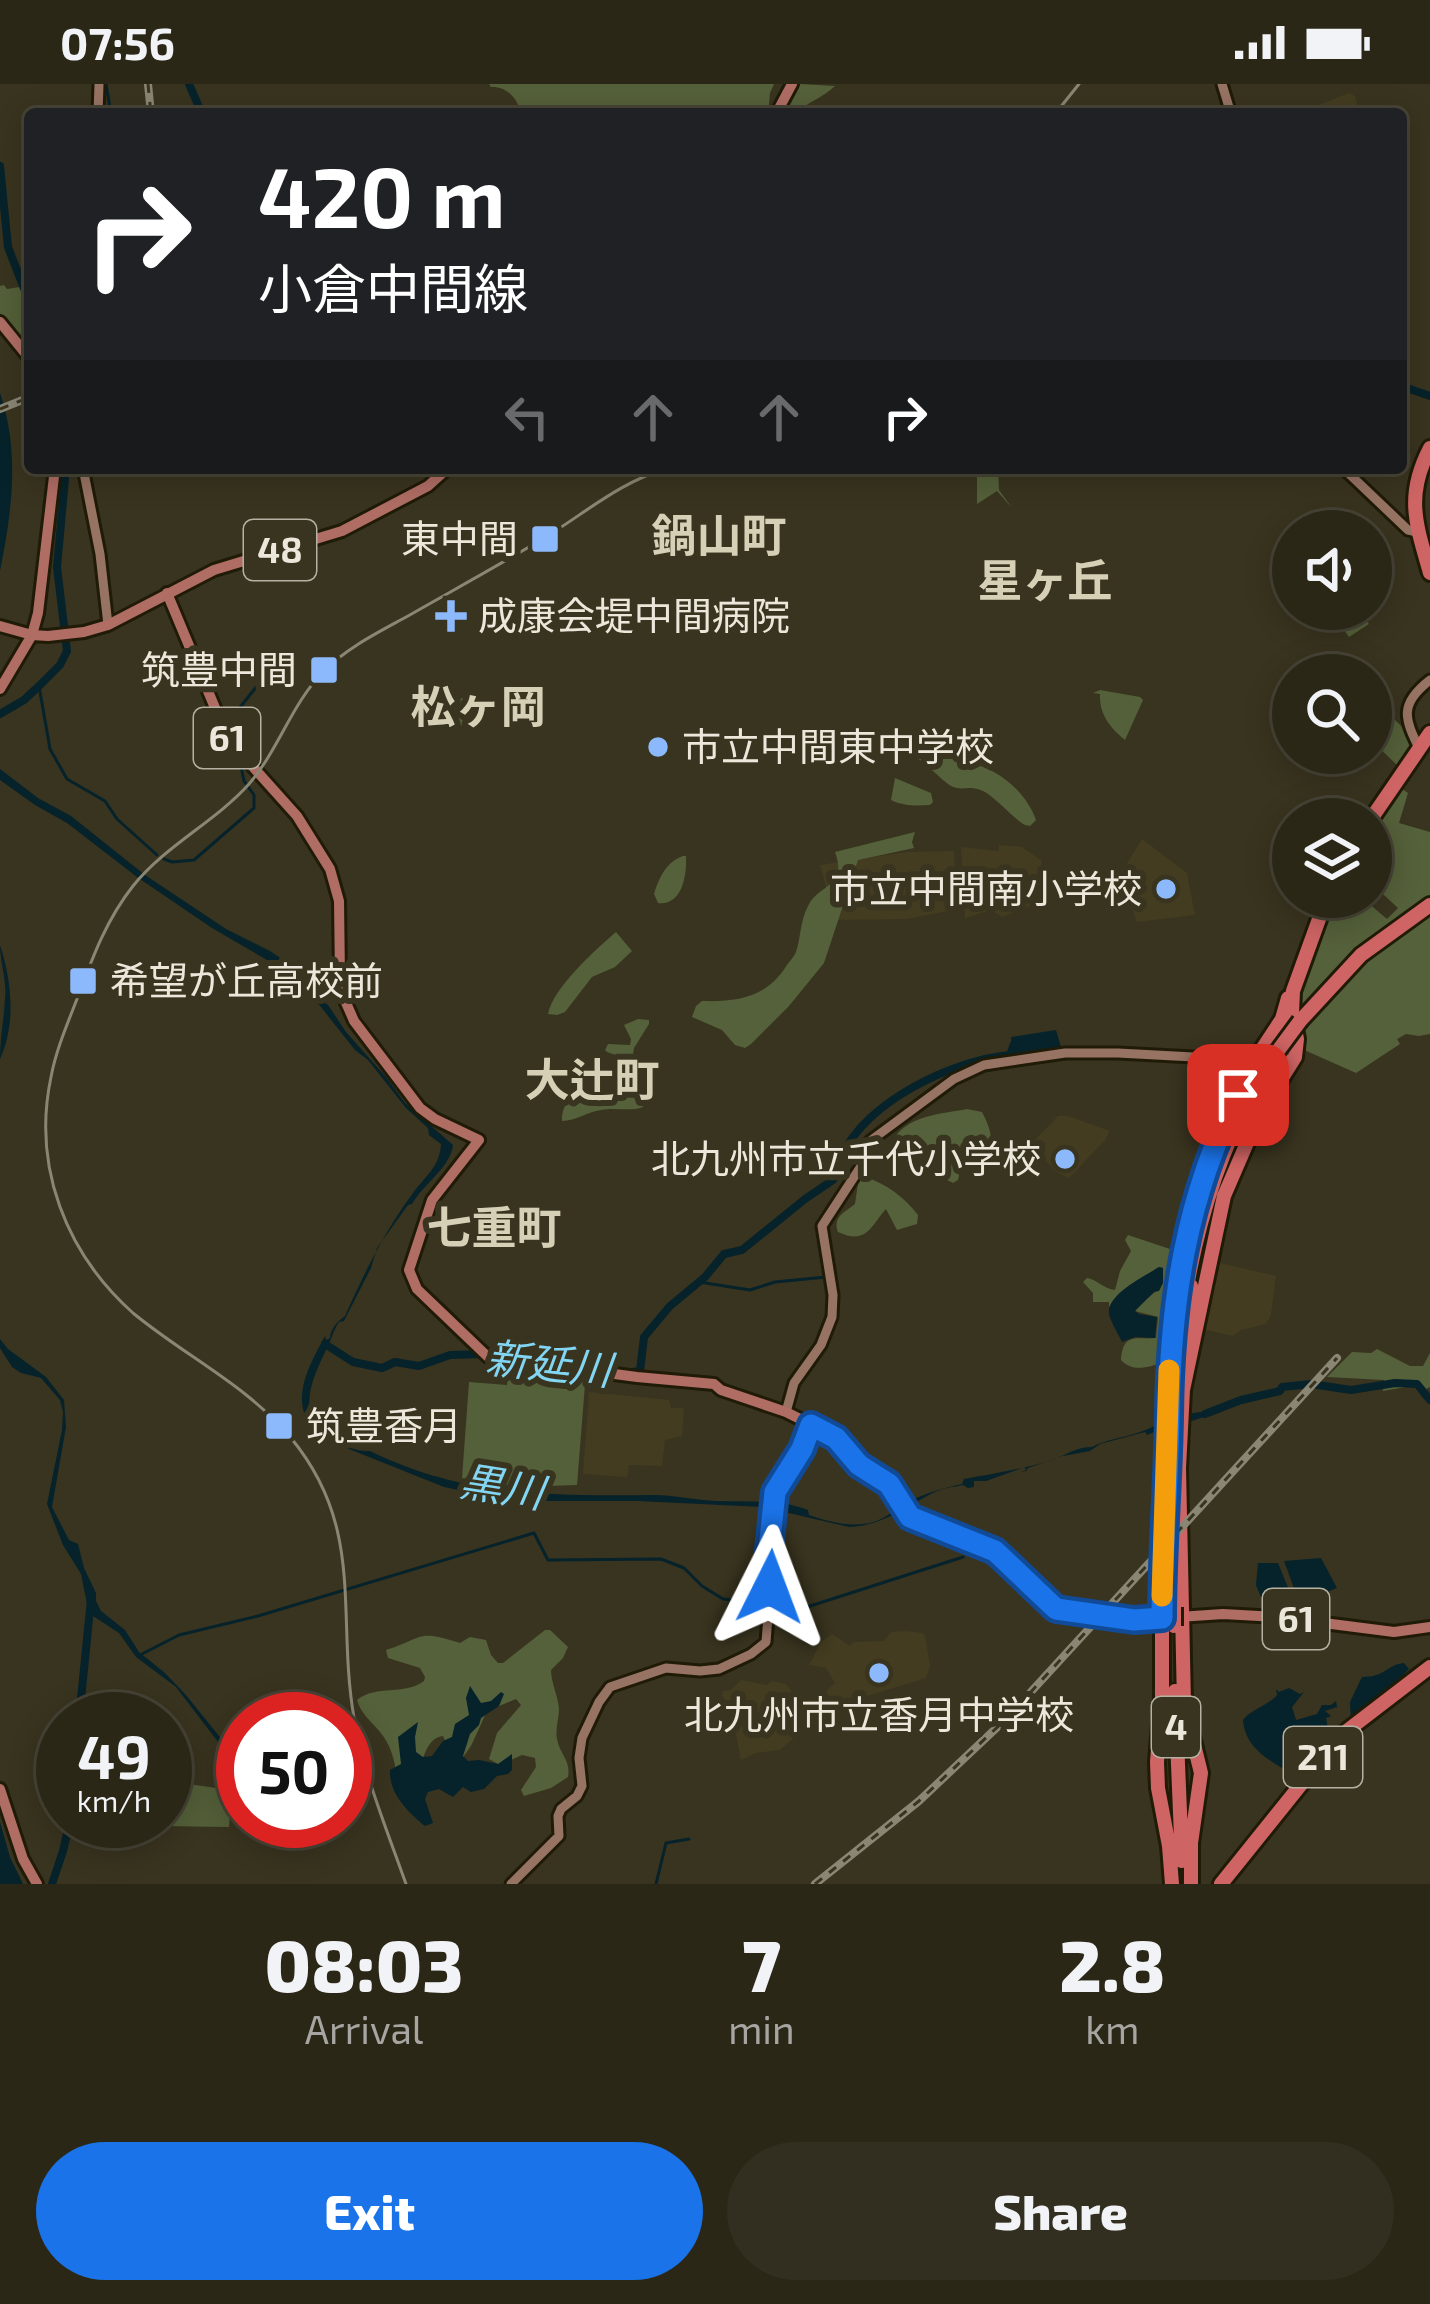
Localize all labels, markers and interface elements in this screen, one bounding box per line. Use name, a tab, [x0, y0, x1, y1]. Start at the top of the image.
text: 07:56	[60, 15, 175, 69]
text: 420 m	[258, 144, 505, 245]
icon: right	[60, 156, 216, 312]
text: 小倉中間線	[258, 255, 528, 320]
icon: left	[494, 384, 560, 450]
icon: ahead	[620, 384, 686, 450]
icon: ahead	[746, 384, 812, 450]
icon: right	[872, 384, 938, 450]
district label: 鍋山町	[651, 507, 787, 561]
map controls	[1272, 510, 1392, 918]
button: sound	[1272, 510, 1392, 630]
place label: 東中間	[401, 514, 518, 561]
road number: 48	[244, 520, 316, 580]
marker: 東中間	[529, 523, 561, 555]
district label: 星ヶ丘	[977, 552, 1113, 606]
place label: 成康会堤中間病院	[478, 591, 790, 638]
marker: 成康会堤中間病院	[435, 600, 467, 632]
place label: 筑豊中間	[141, 645, 297, 692]
marker: 筑豊中間	[308, 654, 340, 686]
button: search	[1272, 654, 1392, 774]
district label: 松ヶ岡	[410, 678, 546, 732]
road number: 61	[194, 708, 260, 768]
place label: 市立中間東中学校	[682, 722, 994, 769]
marker: 市立中間東中学校	[645, 734, 671, 760]
button: layers	[1272, 798, 1392, 918]
place label: 市立中間南小学校	[830, 864, 1142, 911]
marker: 市立中間南小学校	[1153, 876, 1179, 902]
place label: 希望が丘高校前	[110, 956, 383, 1003]
marker: 希望が丘高校前	[67, 965, 99, 997]
pin	[1187, 1044, 1289, 1146]
district label: 大辻町	[524, 1051, 660, 1105]
icon: arrive	[1205, 1062, 1271, 1128]
place label: 北九州市立千代小学校	[651, 1134, 1041, 1181]
marker: 北九州市立千代小学校	[1052, 1146, 1078, 1172]
district label: 七重町	[426, 1199, 562, 1253]
water label: 新延川	[484, 1331, 618, 1394]
place label: 筑豊香月	[306, 1401, 462, 1448]
marker: 筑豊香月	[263, 1410, 295, 1442]
water label: 黒川	[457, 1454, 552, 1517]
position arrow	[707, 1524, 833, 1650]
road number: 61	[1263, 1589, 1329, 1649]
marker: 北九州市立香月中学校	[866, 1660, 892, 1686]
place label: 北九州市立香月中学校	[684, 1690, 1074, 1737]
speed limit sign: 50	[216, 1692, 372, 1848]
road number: 4	[1152, 1697, 1200, 1757]
text: 49	[77, 1719, 151, 1791]
road number: 211	[1284, 1727, 1362, 1787]
text: km/h	[77, 1782, 151, 1818]
text: 08:03	[265, 1920, 464, 2006]
text: 7	[742, 1920, 781, 2006]
text: 2.8	[1059, 1920, 1165, 2006]
text: Arrival	[305, 2005, 423, 2052]
text: min	[728, 2005, 795, 2052]
text: km	[1085, 2005, 1139, 2052]
button: Exit	[36, 2142, 703, 2280]
button: Share	[727, 2142, 1394, 2280]

